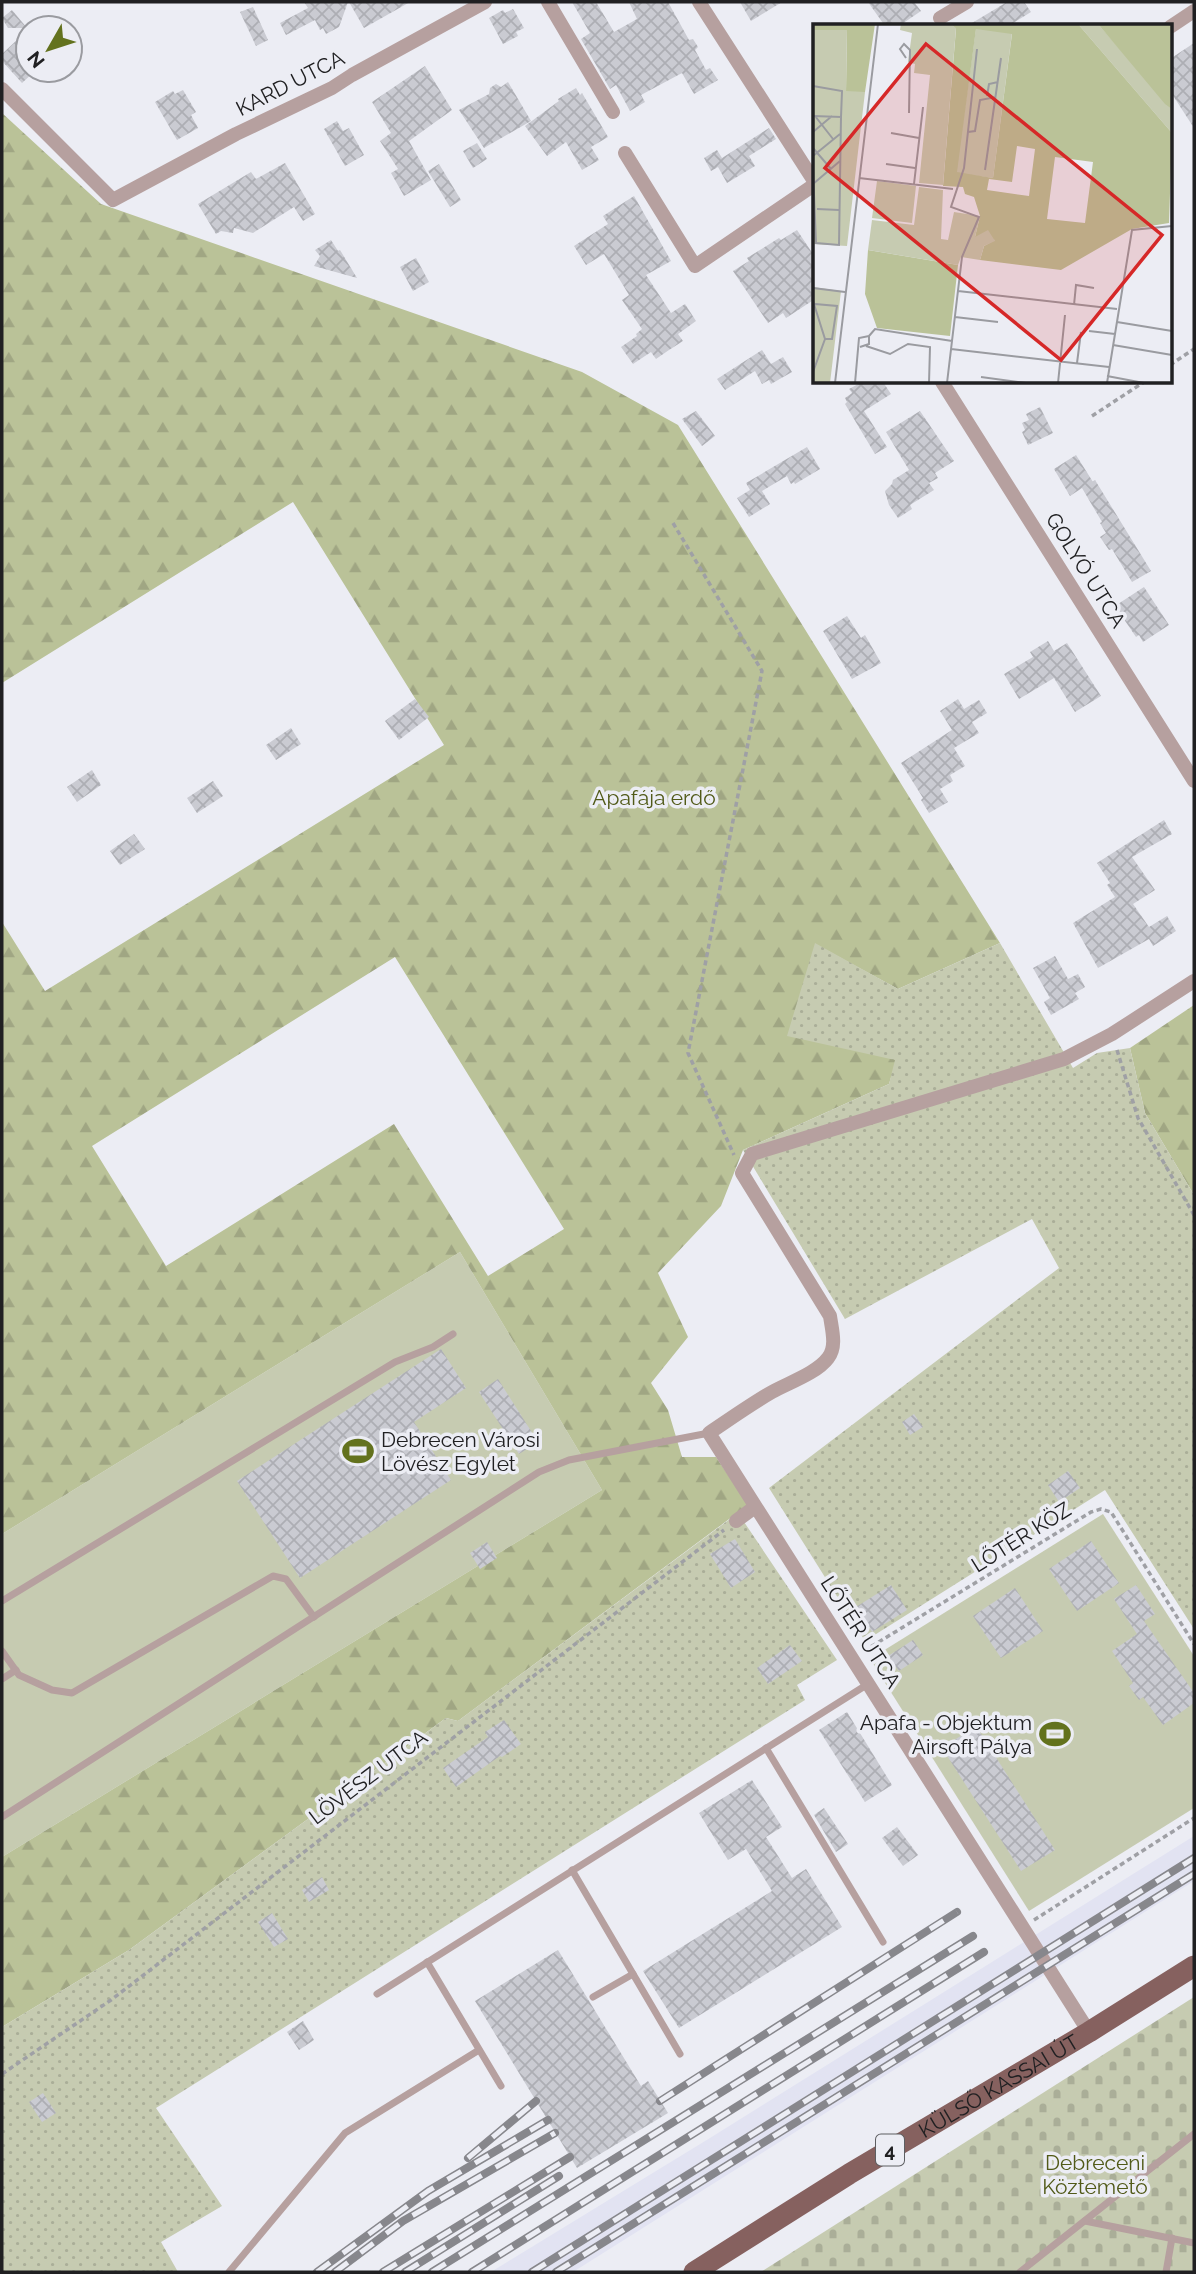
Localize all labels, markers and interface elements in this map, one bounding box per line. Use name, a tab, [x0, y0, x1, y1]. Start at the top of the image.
north arrow	[14, 14, 84, 84]
inset map	[813, 24, 1172, 383]
street label: KARD UTCA	[232, 45, 348, 121]
text: N	[23, 47, 49, 72]
street label: GOLYÓ UTCA	[1041, 508, 1131, 632]
park label: Apafája erdő	[592, 785, 716, 810]
place label: Debrecen Városi Lövész Egylet	[381, 1427, 540, 1476]
sports icon: Debrecen Városi Lövész Egylet	[341, 1434, 375, 1468]
street label: LŐTÉR KÖZ	[967, 1497, 1075, 1577]
street label: LŐTÉR UTCA	[816, 1571, 906, 1693]
place label: Apafa - Objektum Airsoft Pálya	[860, 1710, 1032, 1759]
sports icon: Apafa - Objektum Airsoft Pálya	[1038, 1717, 1072, 1751]
street label: LÖVÉSZ UTCA	[304, 1724, 432, 1830]
street label: KÜLSŐ KASSAI ÚT	[914, 2028, 1083, 2143]
road number: 4	[876, 2134, 904, 2166]
park label: Debreceni Köztemető	[1042, 2150, 1148, 2199]

